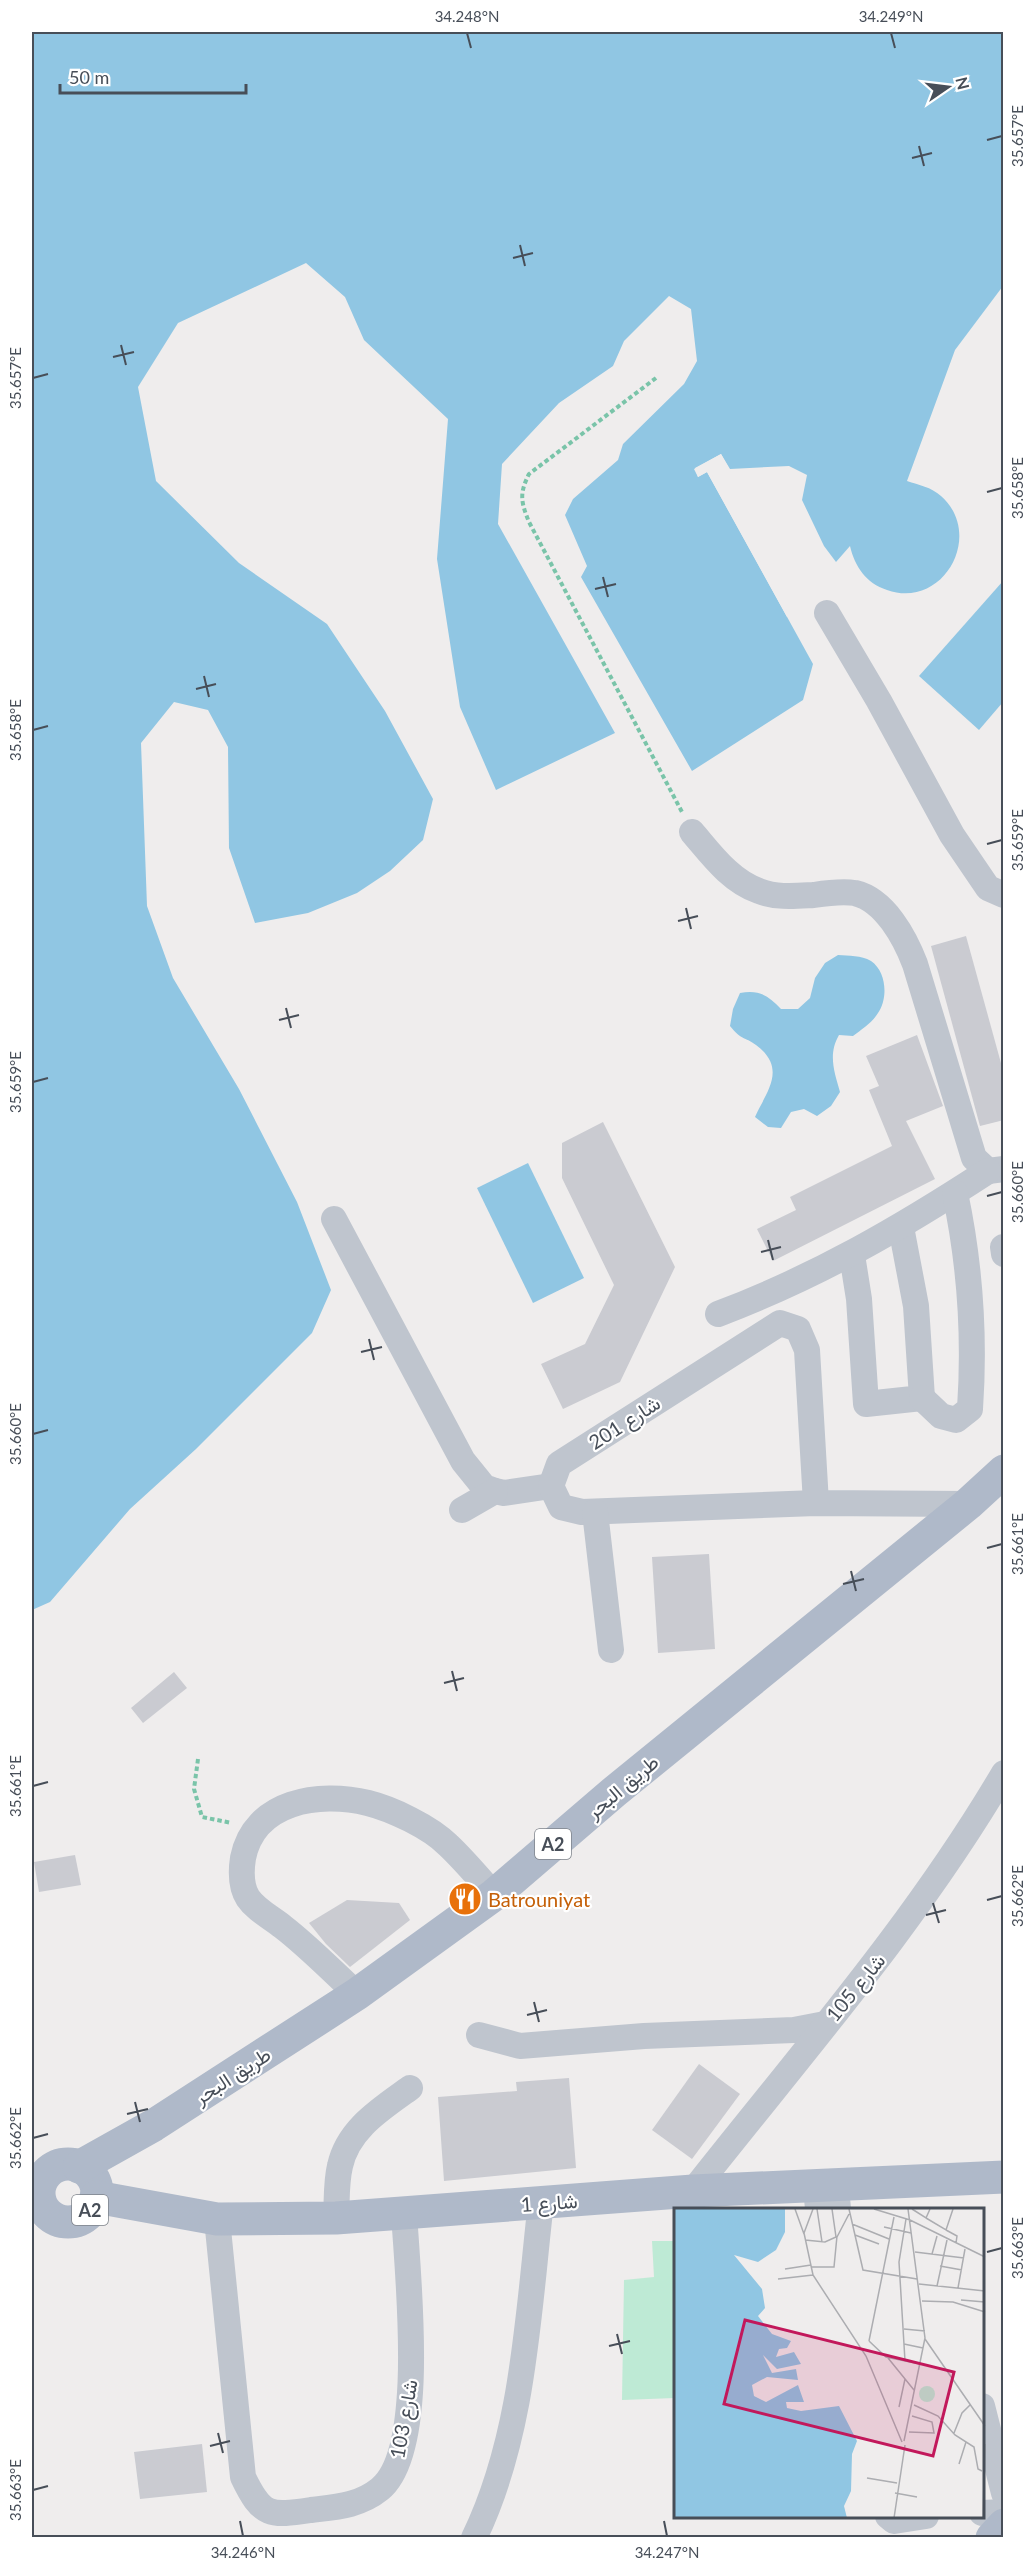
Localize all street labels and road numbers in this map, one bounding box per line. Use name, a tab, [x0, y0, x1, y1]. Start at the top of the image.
street label: شارع 201	[584, 1390, 666, 1456]
street label: طريق البحر	[580, 1749, 664, 1825]
road number: A2	[535, 1829, 571, 1859]
street label: شارع 105	[820, 1948, 892, 2028]
street label: طريق البحر	[188, 2041, 276, 2111]
street label: شارع 1	[520, 2188, 578, 2219]
road number: A2	[72, 2195, 108, 2225]
street label: شارع 103	[384, 2377, 425, 2461]

